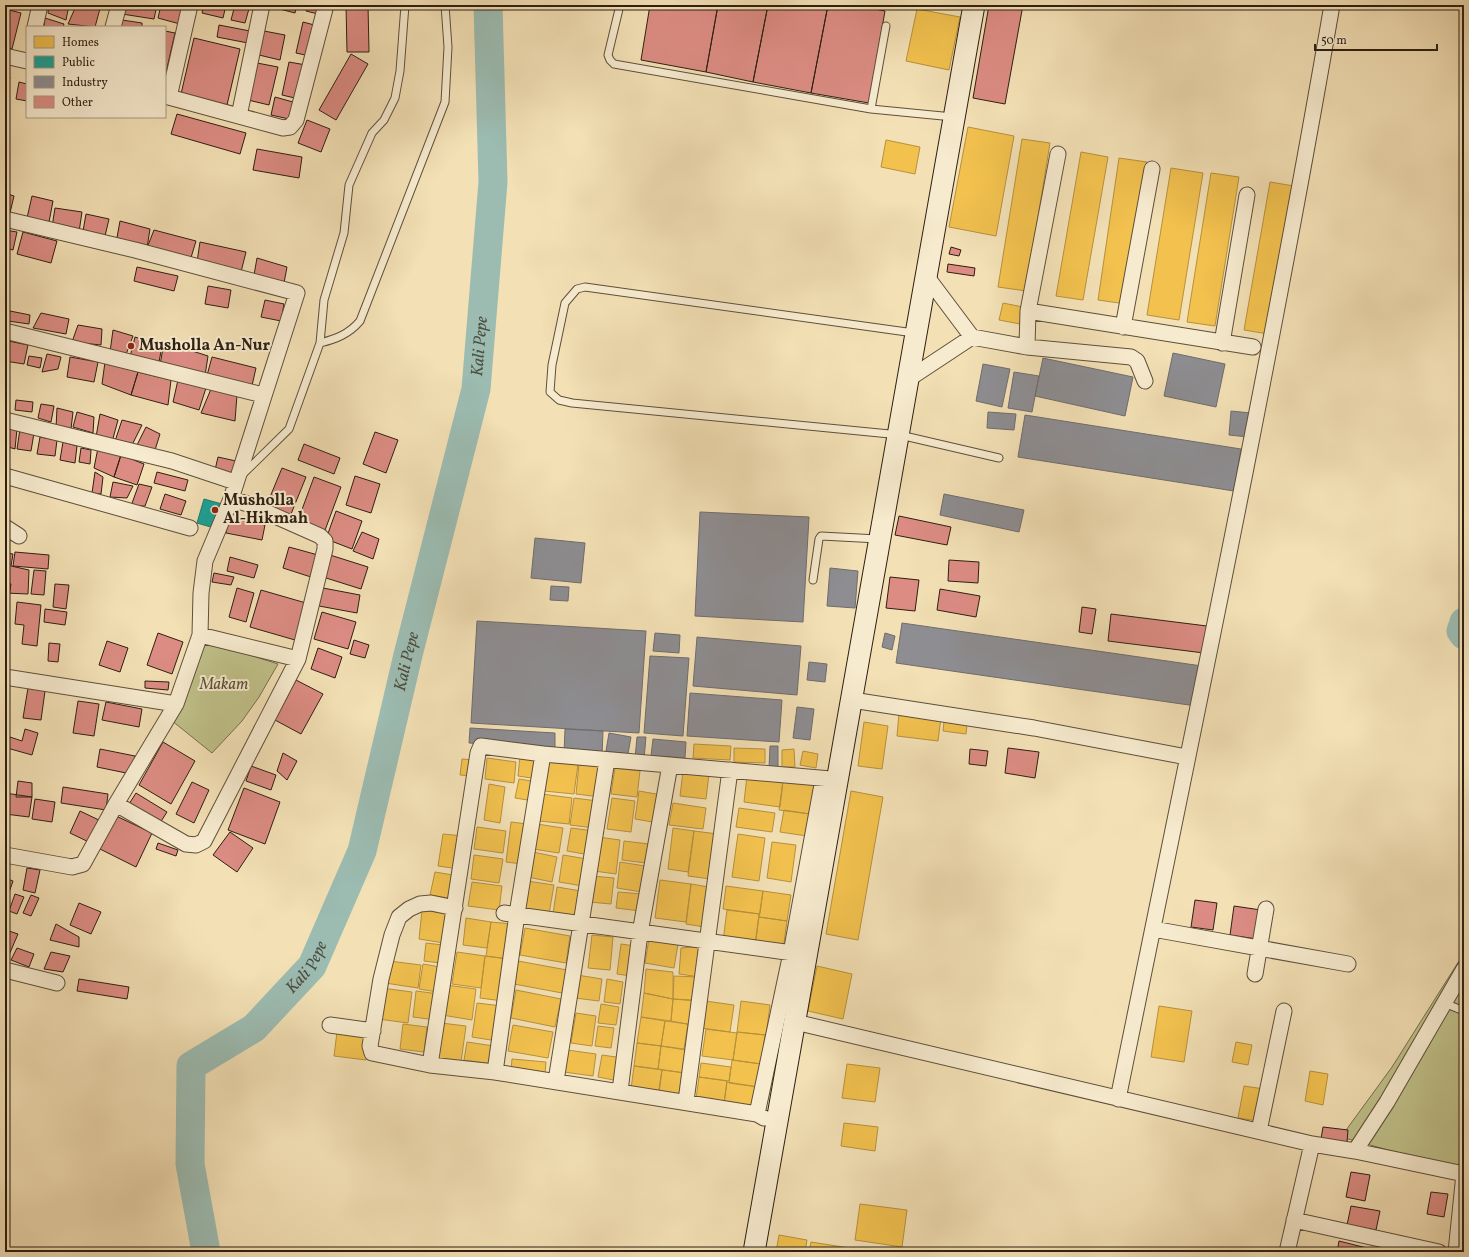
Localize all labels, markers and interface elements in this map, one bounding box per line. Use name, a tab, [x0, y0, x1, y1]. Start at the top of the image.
legend	[26, 26, 166, 118]
scale bar	[1315, 26, 1437, 52]
text: 50 m	[1321, 33, 1347, 49]
text: Homes	[62, 35, 99, 51]
text: Public	[62, 55, 95, 71]
text: Industry	[62, 75, 108, 91]
text: Other	[62, 95, 93, 111]
water label: Kali Pepe	[466, 315, 493, 377]
place label: Musholla An-Nur	[139, 335, 271, 357]
marker: Musholla An-Nur	[126, 341, 136, 351]
place label: Musholla Al-Hikmah	[223, 490, 308, 530]
marker: Musholla Al-Hikmah	[210, 505, 220, 515]
water label: Kali Pepe	[388, 629, 425, 693]
park label: Makam	[199, 674, 248, 696]
water label: Kali Pepe	[280, 937, 333, 999]

